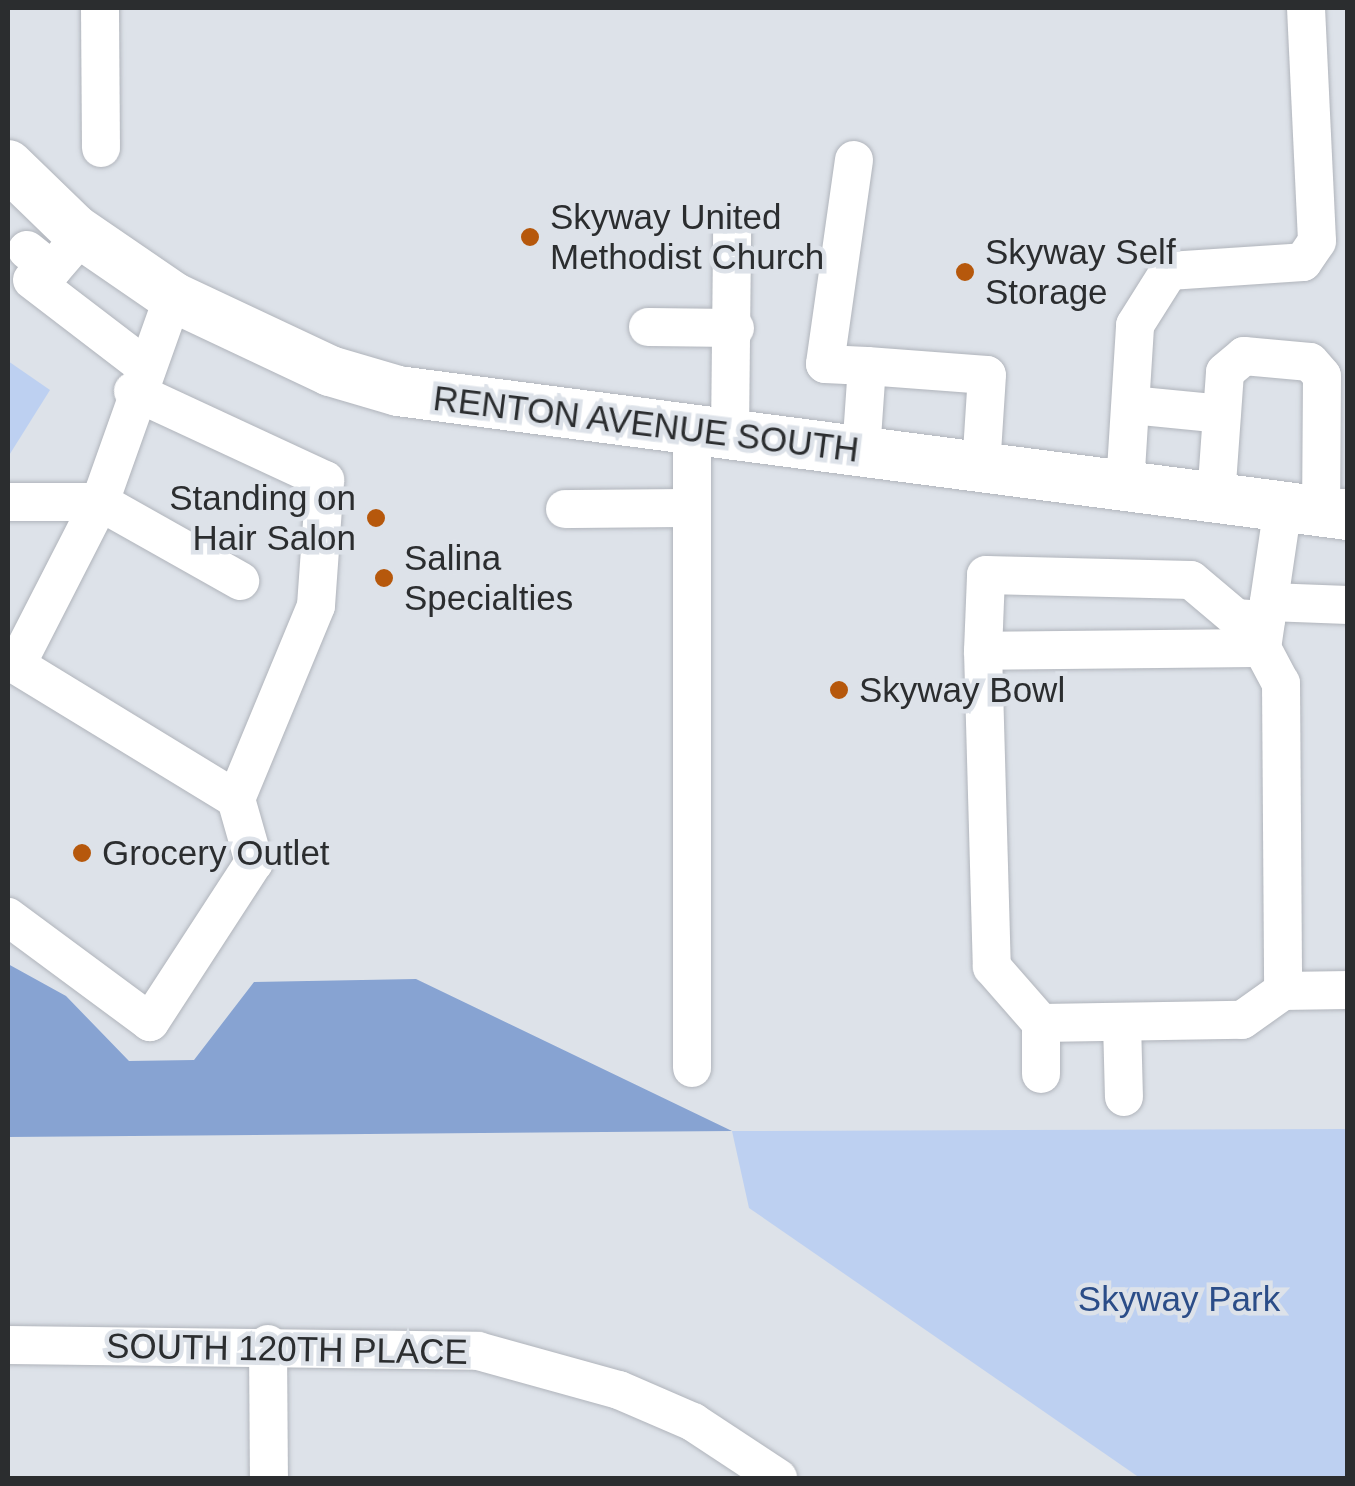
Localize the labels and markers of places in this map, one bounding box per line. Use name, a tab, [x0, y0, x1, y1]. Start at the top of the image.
place label: Skyway United Methodist Church	[550, 196, 824, 278]
marker: Skyway United Methodist Church	[519, 226, 541, 248]
place label: Skyway Self Storage	[985, 231, 1176, 313]
marker: Skyway Self Storage	[954, 261, 976, 283]
place label: Standing on Hair Salon	[169, 477, 356, 559]
marker: Standing on Hair Salon	[365, 507, 387, 529]
place label: Salina Specialties	[404, 537, 573, 619]
marker: Salina Specialties	[373, 567, 395, 589]
place label: Skyway Bowl	[859, 669, 1065, 711]
marker: Skyway Bowl	[828, 679, 850, 701]
place label: Grocery Outlet	[102, 832, 330, 874]
marker: Grocery Outlet	[71, 842, 93, 864]

